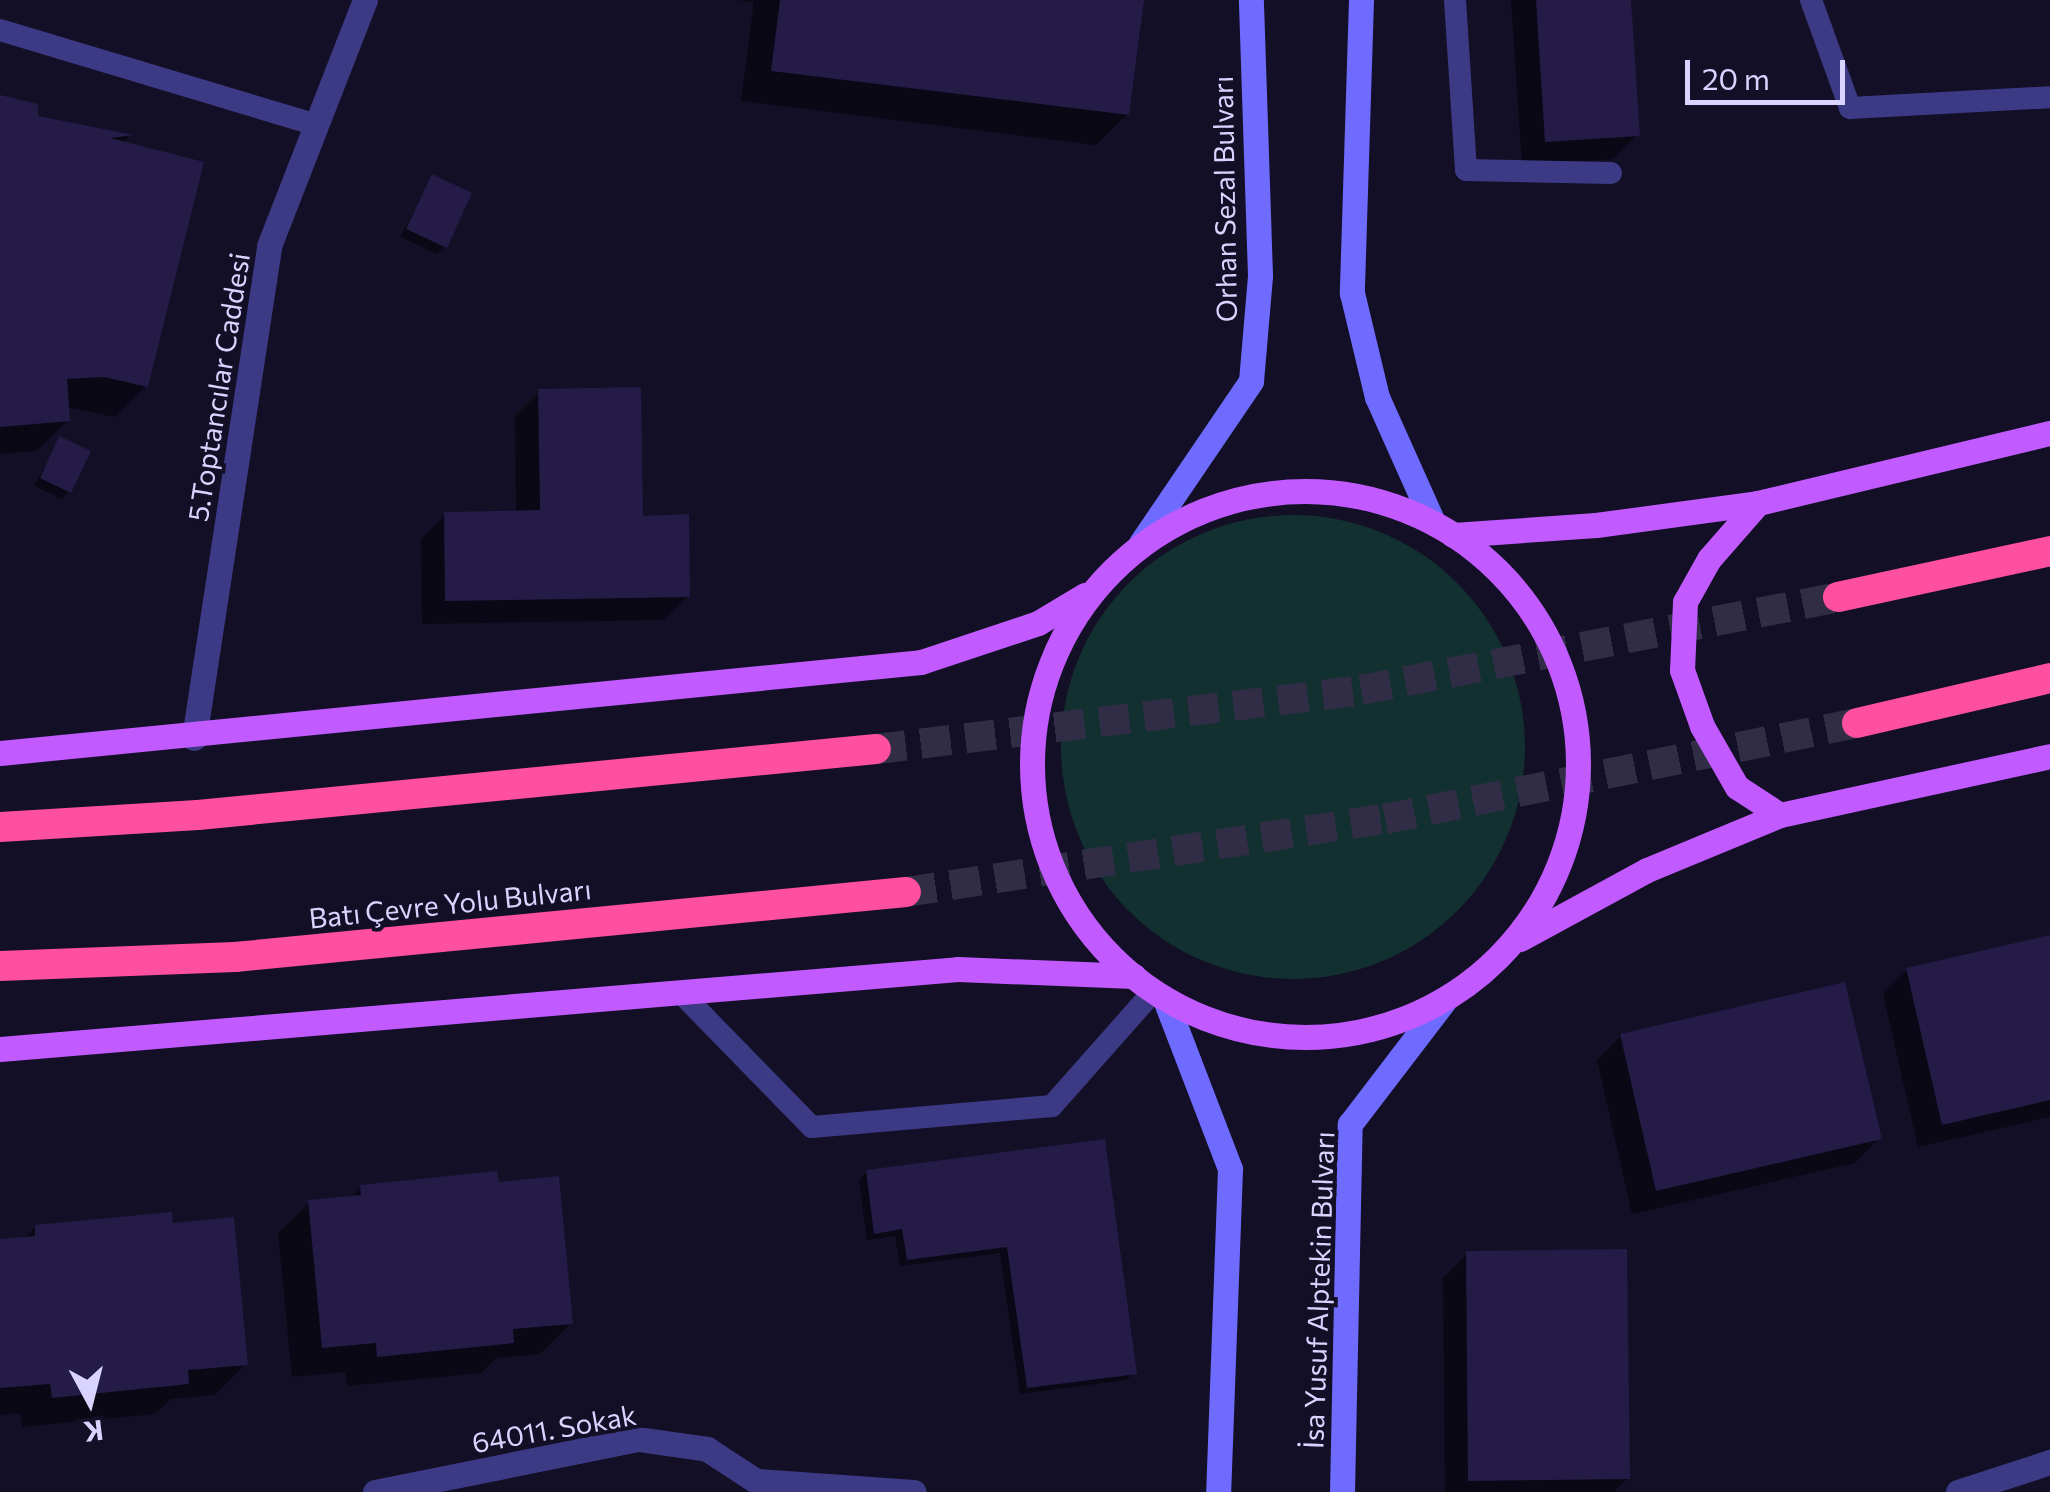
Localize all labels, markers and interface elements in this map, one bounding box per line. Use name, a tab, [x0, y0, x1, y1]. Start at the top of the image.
scale bar	[1690, 40, 1850, 102]
text: 20 m	[1702, 59, 1770, 96]
street label: Orhan Sezal Bulvarı	[1205, 76, 1243, 322]
street label: 5.Toptancılar Caddesi	[180, 250, 256, 524]
street label: Batı Çevre Yolu Bulvarı	[307, 871, 593, 935]
street label: İsa Yusuf Alptekin Bulvarı	[1296, 1130, 1340, 1450]
north arrow	[40, 1352, 140, 1452]
street label: 64011. Sokak	[469, 1397, 639, 1459]
text: K	[82, 1414, 105, 1450]

